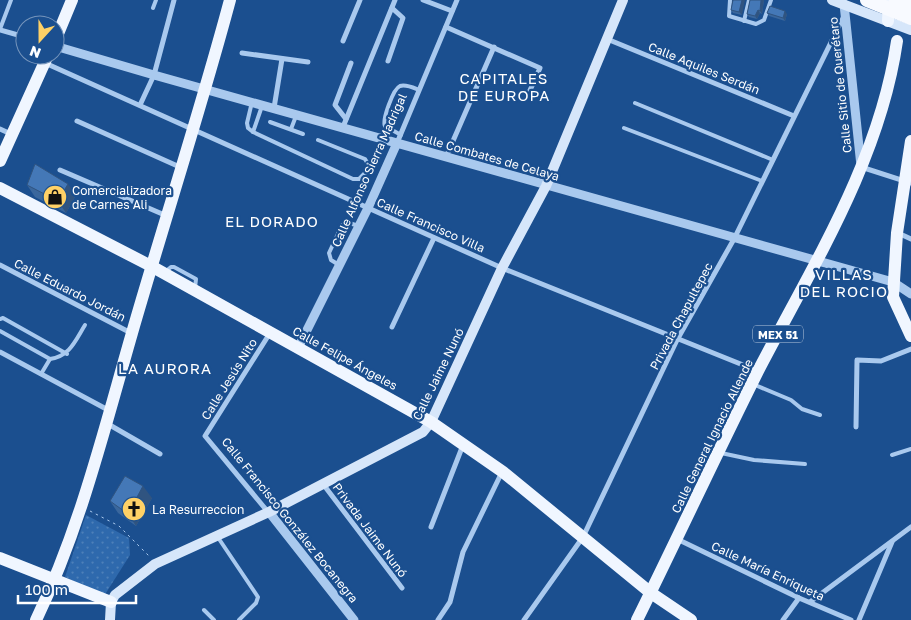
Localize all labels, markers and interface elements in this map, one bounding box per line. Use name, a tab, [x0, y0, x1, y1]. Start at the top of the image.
north arrow	[15, 15, 65, 65]
street label: Calle Sitio de Querétaro	[825, 16, 855, 154]
street label: Calle Aquiles Serdán	[646, 39, 762, 97]
text: N	[27, 43, 43, 62]
district label: CAPITALES DE EUROPA	[458, 69, 550, 104]
street label: Calle Alfonso Sierra Madrigal	[328, 91, 410, 249]
street label: Calle Combates de Celaya	[413, 128, 561, 184]
place label: Comercializadora de Carnes Ali	[72, 183, 172, 212]
shop icon: Comercializadora de Carnes Ali	[42, 184, 68, 210]
street label: Calle Francisco Villa	[375, 194, 487, 256]
district label: EL DORADO	[225, 212, 319, 230]
street label: Calle Eduardo Jordán	[12, 255, 128, 325]
street label: Privada Chapultepec	[646, 259, 716, 372]
district label: VILLAS DEL ROCIO	[800, 265, 888, 300]
street label: Calle Felipe Ángeles	[290, 323, 400, 393]
street label: Calle Jaime Nunó	[409, 325, 467, 423]
road number: MEX 51	[753, 326, 803, 342]
street label: Calle Jesús Nito	[198, 335, 260, 423]
street label: Calle General Ignacio Allende	[668, 356, 756, 516]
district label: LA AURORA	[118, 359, 212, 377]
street label: Calle Francisco González Bocanegra	[219, 434, 361, 606]
street label: Privada Jaime Nunó	[330, 480, 410, 580]
church icon: La Resurreccion	[121, 496, 147, 522]
place label: La Resurreccion	[152, 502, 244, 517]
street label: Calle María Enriqueta	[709, 538, 827, 604]
scale bar	[18, 572, 135, 604]
text: 100 m	[25, 580, 68, 598]

